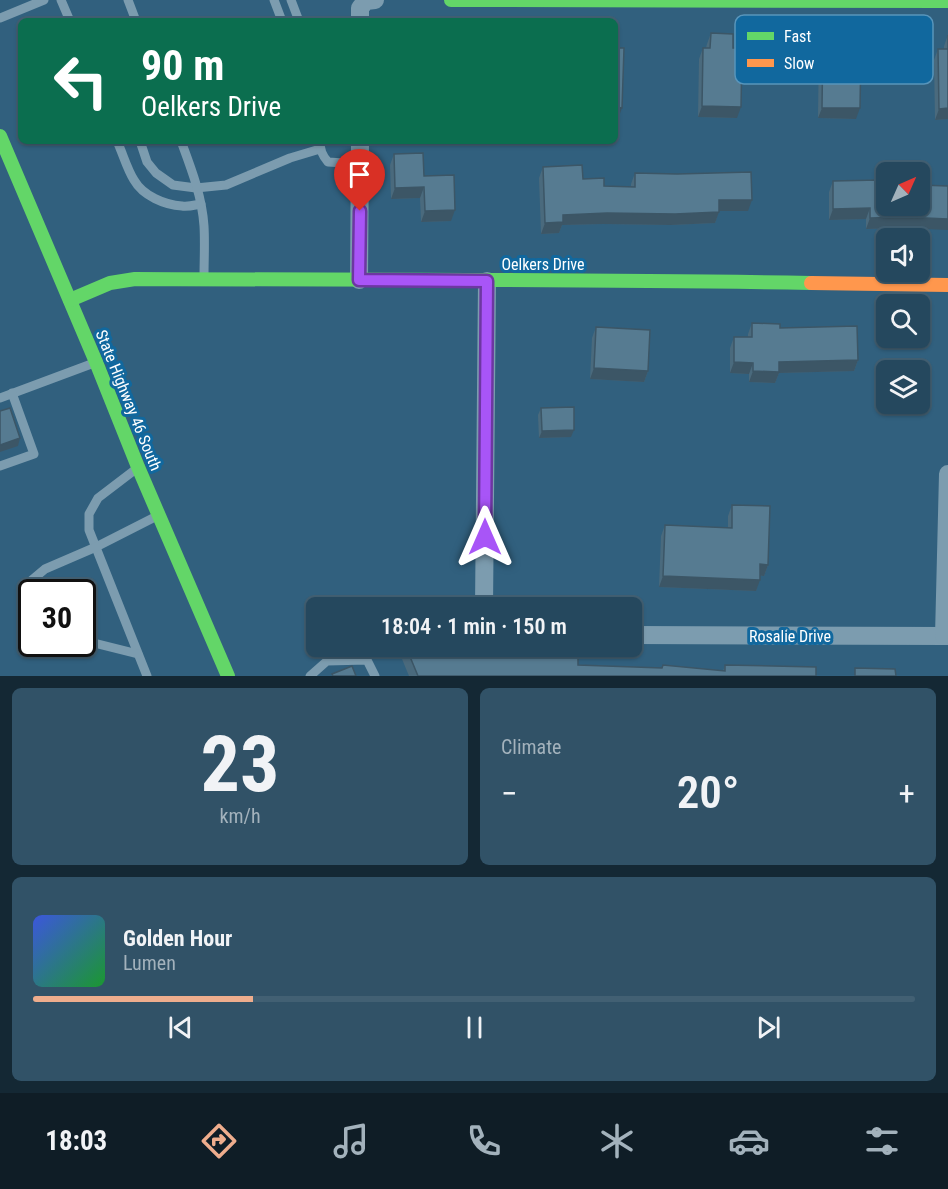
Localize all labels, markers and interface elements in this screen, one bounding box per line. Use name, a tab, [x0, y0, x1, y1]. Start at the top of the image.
legend	[735, 15, 933, 84]
text: Fast	[784, 27, 811, 46]
text: 90 m	[141, 41, 224, 90]
icon: left	[42, 42, 120, 120]
text: Slow	[784, 54, 814, 73]
text: Oelkers Drive	[141, 91, 281, 123]
pin	[334, 149, 385, 211]
icon: arrive	[343, 158, 376, 191]
north arrow	[876, 162, 930, 216]
map controls	[876, 162, 930, 414]
button: sound	[876, 228, 930, 282]
street label: Oelkers Drive	[501, 255, 585, 274]
button: search	[876, 294, 930, 348]
street label: State Highway 46 South	[92, 327, 165, 473]
button: layers	[876, 360, 930, 414]
position arrow	[453, 505, 517, 569]
speed limit sign: 30	[18, 579, 96, 657]
text: 18:04 · 1 min · 150 m	[381, 614, 567, 639]
street label: Rosalie Drive	[749, 627, 831, 646]
text: 23	[201, 719, 279, 810]
text: Climate	[501, 735, 561, 759]
text: 20°	[677, 766, 739, 819]
text: −	[501, 774, 518, 813]
text: +	[899, 774, 915, 813]
text: km/h	[219, 804, 261, 828]
text: Golden Hour	[123, 926, 232, 951]
text: Lumen	[123, 951, 176, 975]
icon: previous	[164, 1011, 197, 1044]
icon: pause	[458, 1011, 491, 1044]
icon: next	[752, 1011, 785, 1044]
icon: directions	[198, 1120, 240, 1162]
icon: music	[330, 1120, 372, 1162]
icon: phone	[463, 1120, 505, 1162]
icon: climate	[596, 1120, 638, 1162]
icon: car	[728, 1120, 770, 1162]
icon: filters	[861, 1120, 903, 1162]
text: 18:03	[45, 1125, 107, 1157]

